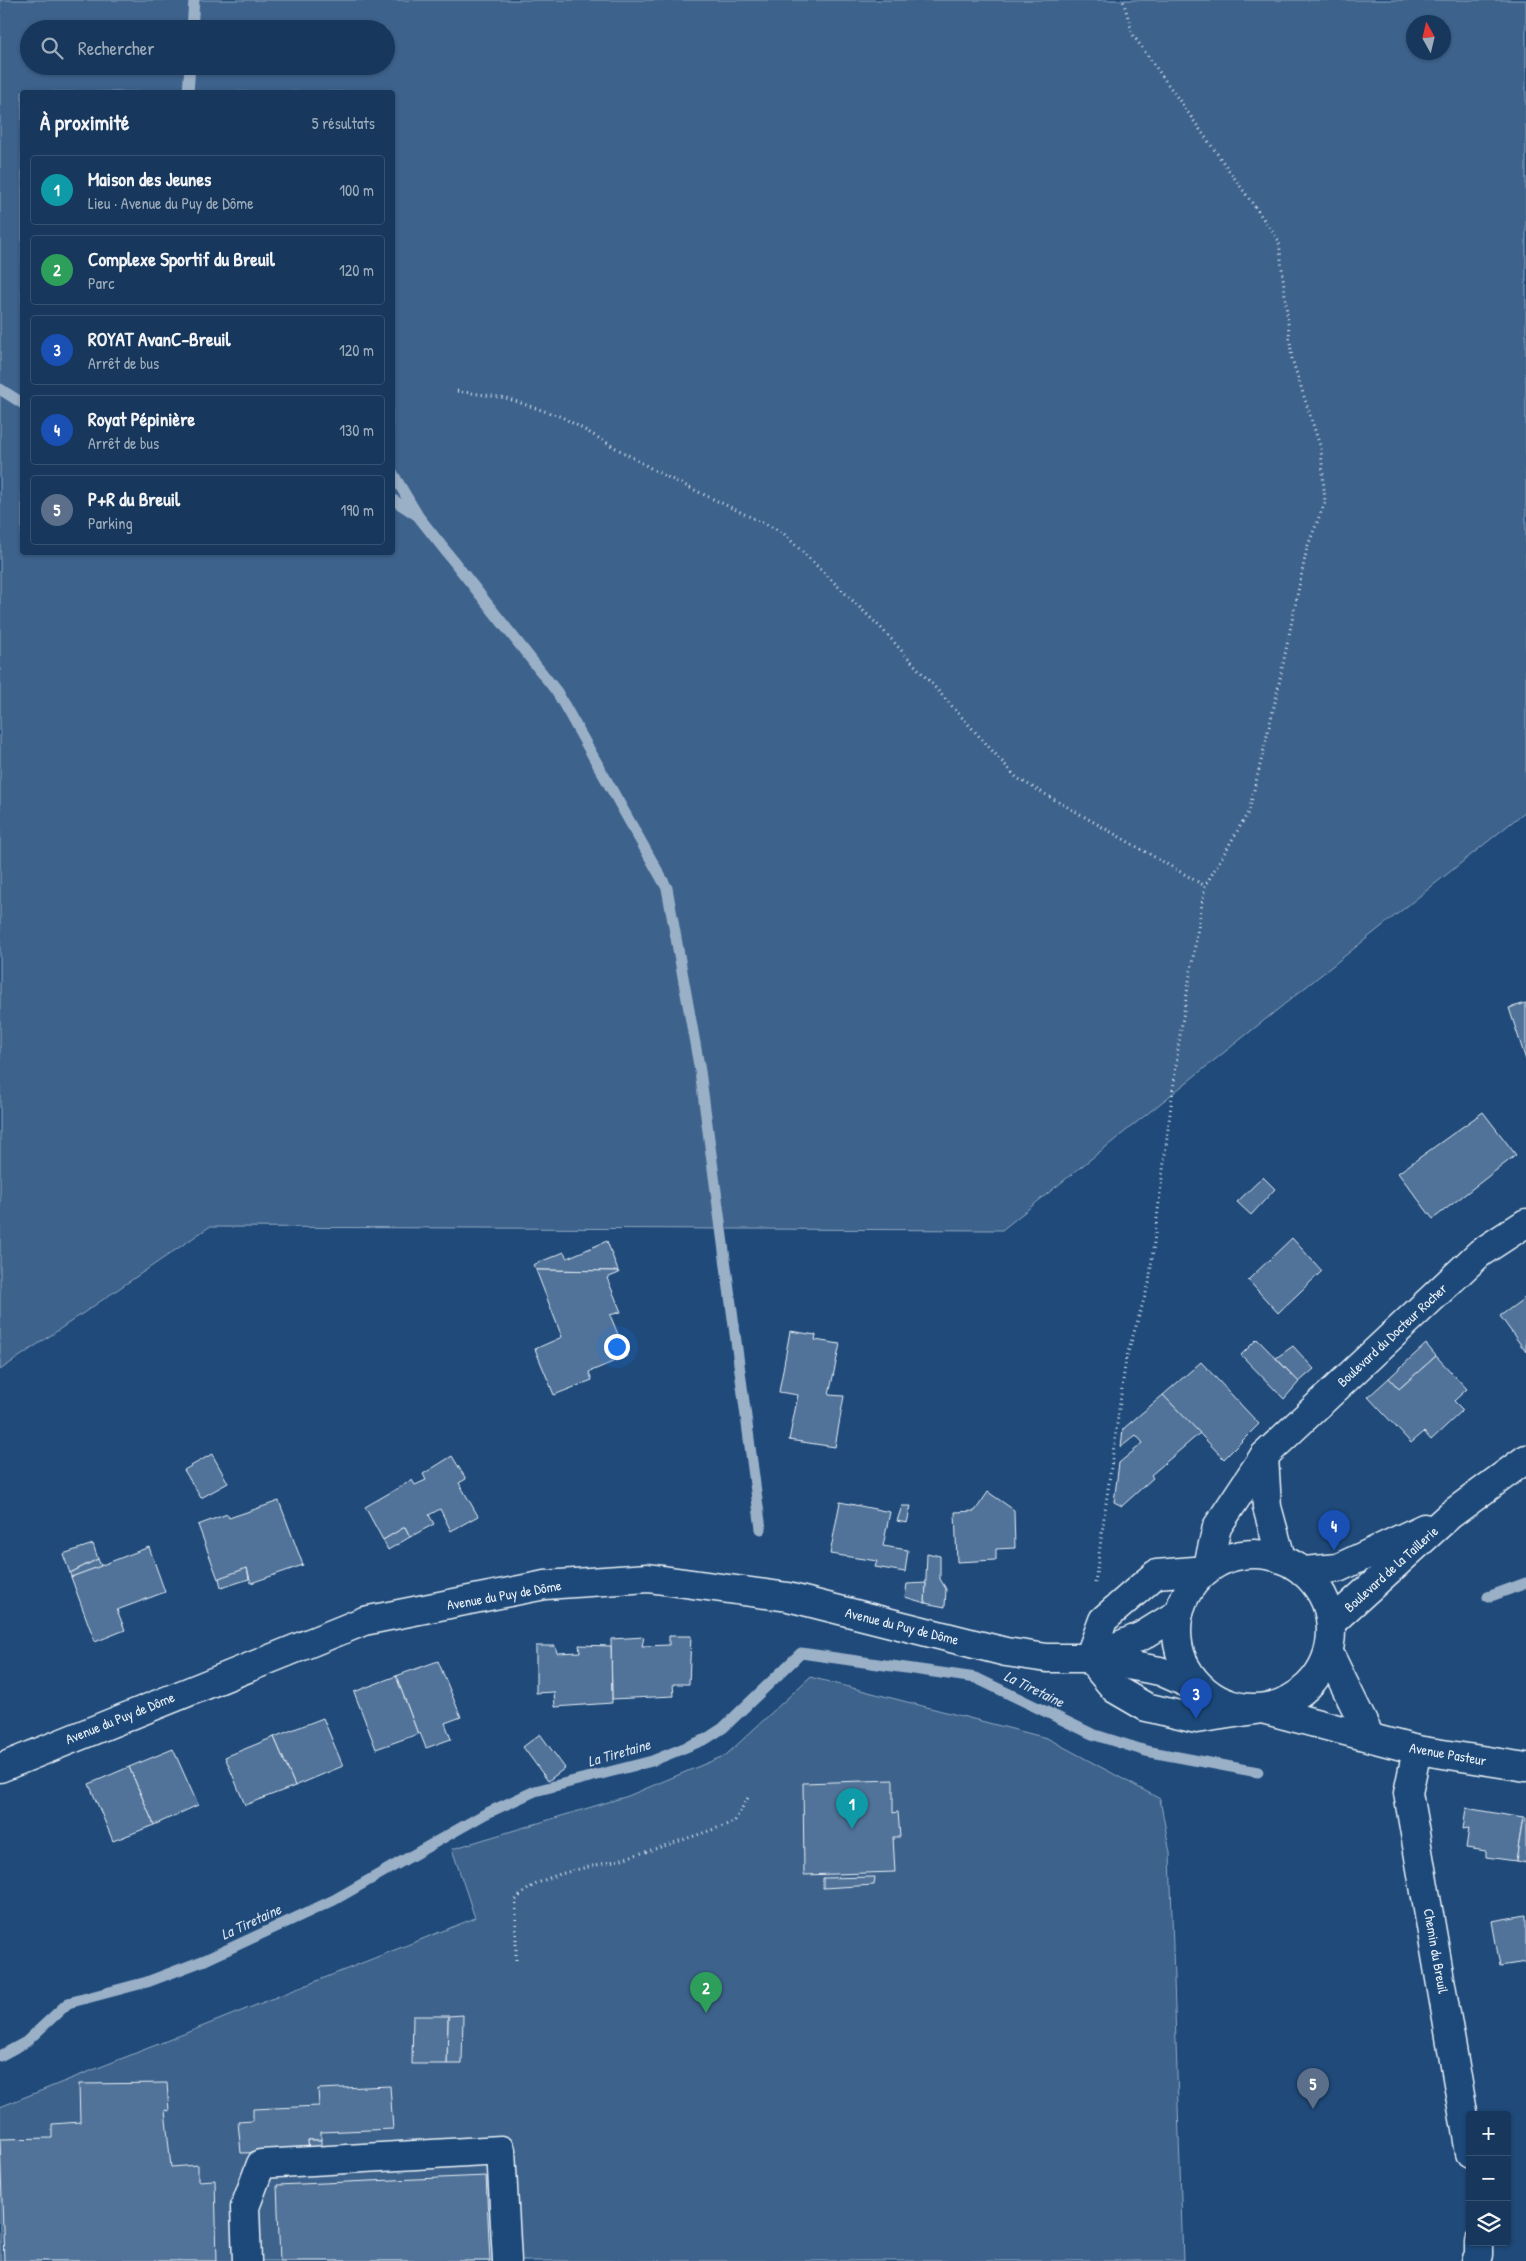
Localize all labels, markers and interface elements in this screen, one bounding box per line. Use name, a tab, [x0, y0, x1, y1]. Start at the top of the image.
north arrow	[1406, 15, 1451, 60]
search box	[20, 20, 395, 75]
icon: search	[38, 34, 66, 62]
text: Rechercher	[78, 35, 155, 61]
text: À proximité	[40, 108, 129, 137]
text: 5 résultats	[312, 112, 375, 134]
text: Maison des Jeunes	[88, 166, 211, 192]
text: 1	[54, 179, 60, 201]
text: 100 m	[339, 179, 374, 201]
text: Lieu · Avenue du Puy de Dôme	[88, 192, 254, 214]
text: Complexe Sportif du Breuil	[88, 246, 275, 272]
text: 2	[53, 259, 61, 281]
text: 120 m	[339, 259, 374, 281]
text: Parc	[88, 272, 114, 294]
text: ROYAT AvanC-Breuil	[88, 326, 231, 352]
text: 3	[53, 339, 61, 361]
text: 120 m	[339, 339, 374, 361]
text: Arrêt de bus	[88, 352, 159, 374]
text: Royat Pépinière	[88, 406, 195, 432]
text: 4	[54, 419, 60, 441]
text: 130 m	[339, 419, 374, 441]
text: Arrêt de bus	[88, 432, 159, 454]
text: P+R du Breuil	[88, 486, 180, 512]
text: 5	[54, 499, 60, 521]
text: 190 m	[341, 499, 374, 521]
text: Parking	[88, 512, 133, 534]
street label: Boulevard du Docteur Rocher	[1333, 1278, 1451, 1391]
your location	[604, 1334, 630, 1360]
pin: 4	[1318, 1510, 1350, 1551]
street label: Boulevard de la Taillerie	[1340, 1521, 1442, 1616]
street label: Avenue du Puy de Dôme	[445, 1575, 563, 1615]
street label: Avenue du Puy de Dôme	[843, 1602, 961, 1650]
water label: La Tiretaine	[1001, 1665, 1069, 1713]
pin: 3	[1180, 1678, 1212, 1719]
street label: Avenue du Puy de Dôme	[62, 1687, 178, 1749]
water label: La Tiretaine	[585, 1733, 654, 1771]
street label: Avenue Pasteur	[1408, 1737, 1489, 1770]
pin: 1	[836, 1788, 868, 1829]
water label: La Tiretaine	[217, 1898, 285, 1945]
street label: Chemin du Breuil	[1420, 1907, 1453, 1995]
pin: 2	[690, 1972, 722, 2013]
pin: 5	[1297, 2068, 1329, 2109]
map controls	[1466, 2111, 1511, 2246]
button: +	[1466, 2111, 1511, 2156]
button: −	[1466, 2156, 1511, 2201]
button: layers	[1466, 2201, 1511, 2246]

